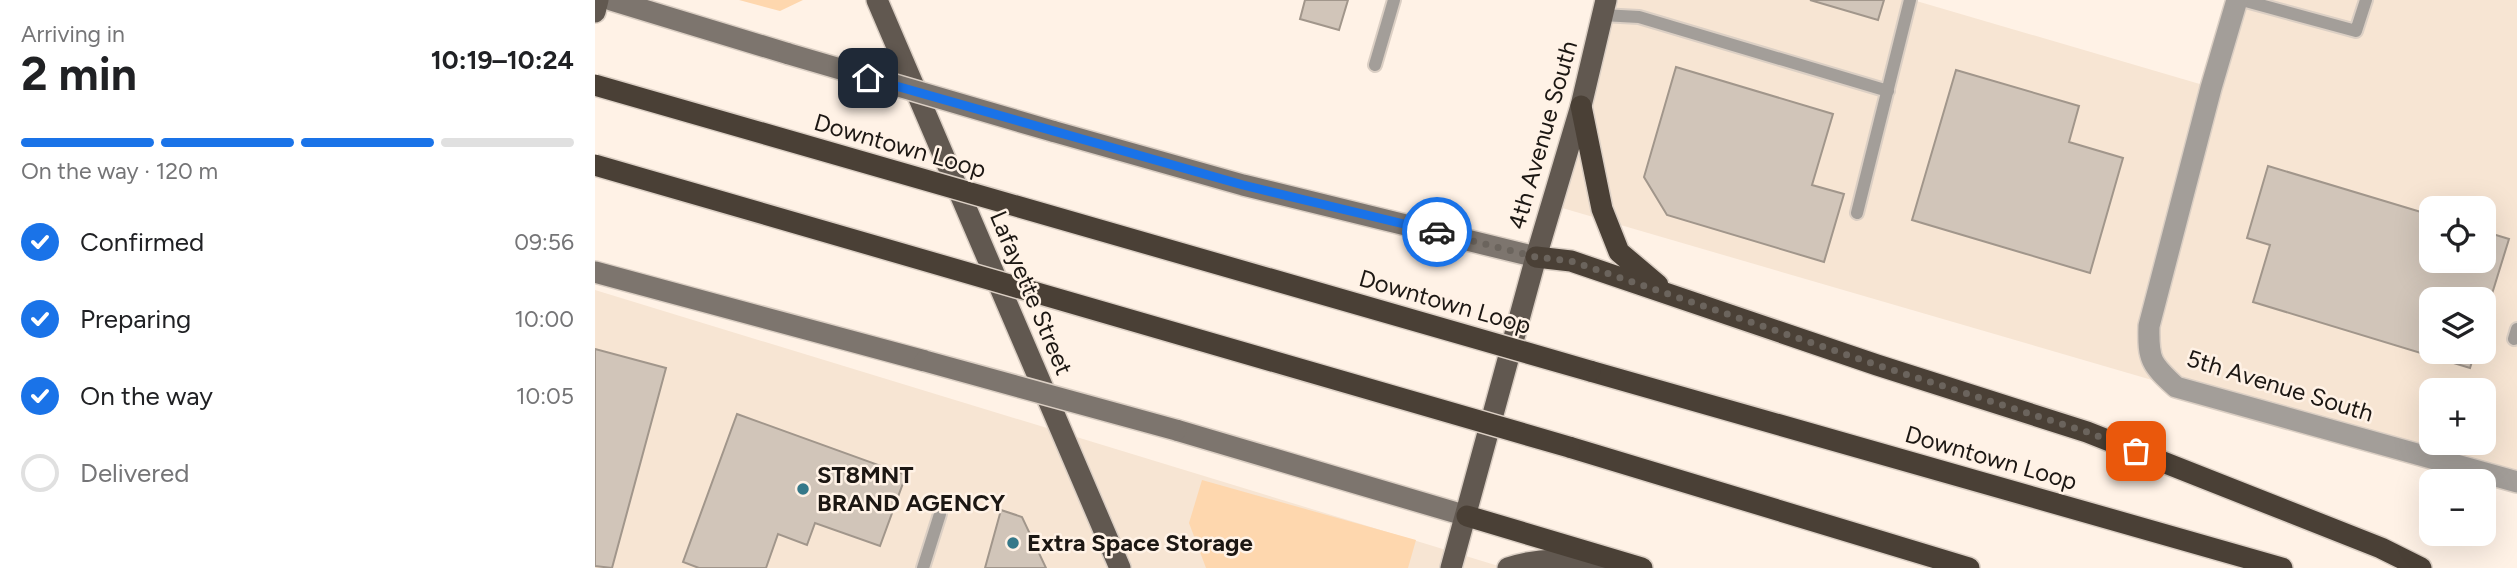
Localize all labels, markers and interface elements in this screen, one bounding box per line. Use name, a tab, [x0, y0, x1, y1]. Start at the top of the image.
text: Arriving in	[21, 20, 125, 48]
street label: 4th Avenue South	[1502, 37, 1583, 233]
text: 10:19–10:24	[431, 44, 574, 76]
text: 2 min	[21, 46, 137, 102]
pin	[838, 48, 898, 108]
icon: home	[849, 59, 887, 97]
street label: Downtown Loop	[811, 107, 989, 184]
text: On the way · 120 m	[21, 157, 218, 185]
map controls	[2419, 196, 2496, 546]
button: locate	[2419, 196, 2496, 273]
courier	[1402, 197, 1472, 267]
street label: Lafayette Street	[984, 206, 1079, 379]
icon: car	[1418, 213, 1456, 251]
icon: check	[21, 223, 59, 261]
text: Confirmed	[80, 226, 204, 258]
text: 09:56	[514, 228, 574, 256]
street label: Downtown Loop	[1356, 263, 1534, 340]
button: layers	[2419, 287, 2496, 364]
icon: check	[21, 300, 59, 338]
text: Preparing	[80, 303, 191, 335]
text: 10:00	[514, 305, 574, 333]
street label: 5th Avenue South	[2183, 343, 2377, 428]
icon: check	[21, 377, 59, 415]
button: +	[2419, 378, 2496, 455]
text: On the way	[80, 380, 213, 412]
text: 10:05	[516, 382, 574, 410]
street label: Downtown Loop	[1902, 419, 2080, 496]
pin	[2106, 421, 2166, 481]
icon: bag	[2117, 432, 2155, 470]
text: Delivered	[80, 457, 189, 489]
place label: ST8MNT BRAND AGENCY	[817, 460, 1006, 517]
button: −	[2419, 469, 2496, 546]
marker: ST8MNT BRAND AGENCY	[795, 481, 811, 497]
place label: Extra Space Storage	[1027, 528, 1253, 557]
marker: Extra Space Storage	[1005, 535, 1021, 551]

